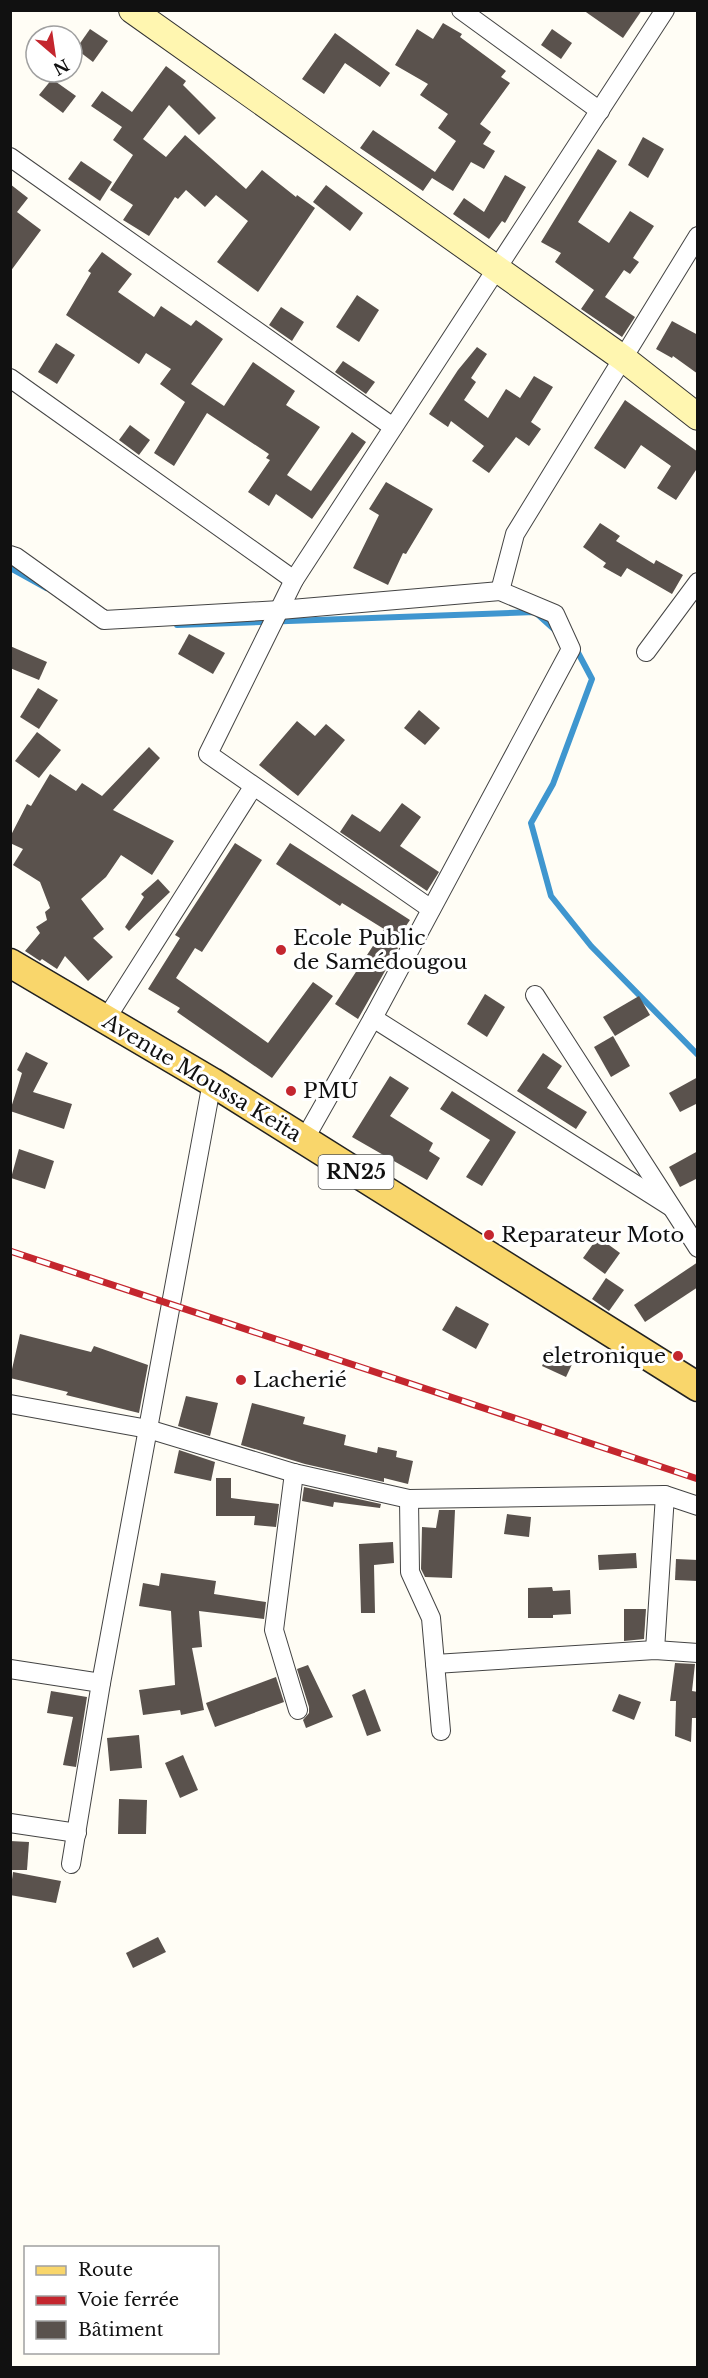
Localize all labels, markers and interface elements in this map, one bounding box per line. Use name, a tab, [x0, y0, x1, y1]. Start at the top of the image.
north arrow	[24, 24, 84, 84]
text: N	[50, 55, 73, 80]
place label: Ecole Public de Samédougou	[293, 925, 467, 975]
marker: Ecole Public de Samédougou	[274, 943, 288, 957]
street label: Avenue Moussa Keïta	[97, 1008, 306, 1148]
place label: PMU	[303, 1078, 358, 1104]
marker: PMU	[284, 1084, 298, 1098]
road number: RN25	[318, 1155, 394, 1189]
place label: Reparateur Moto	[501, 1222, 684, 1248]
marker: Reparateur Moto	[482, 1228, 496, 1242]
place label: eletronique	[542, 1343, 666, 1369]
marker: eletronique	[671, 1349, 685, 1363]
place label: Lacherié	[253, 1367, 347, 1393]
marker: Lacherié	[234, 1373, 248, 1387]
legend	[24, 2246, 219, 2354]
text: Route	[78, 2259, 133, 2281]
text: Voie ferrée	[77, 2289, 179, 2311]
text: Bâtiment	[78, 2319, 164, 2341]

